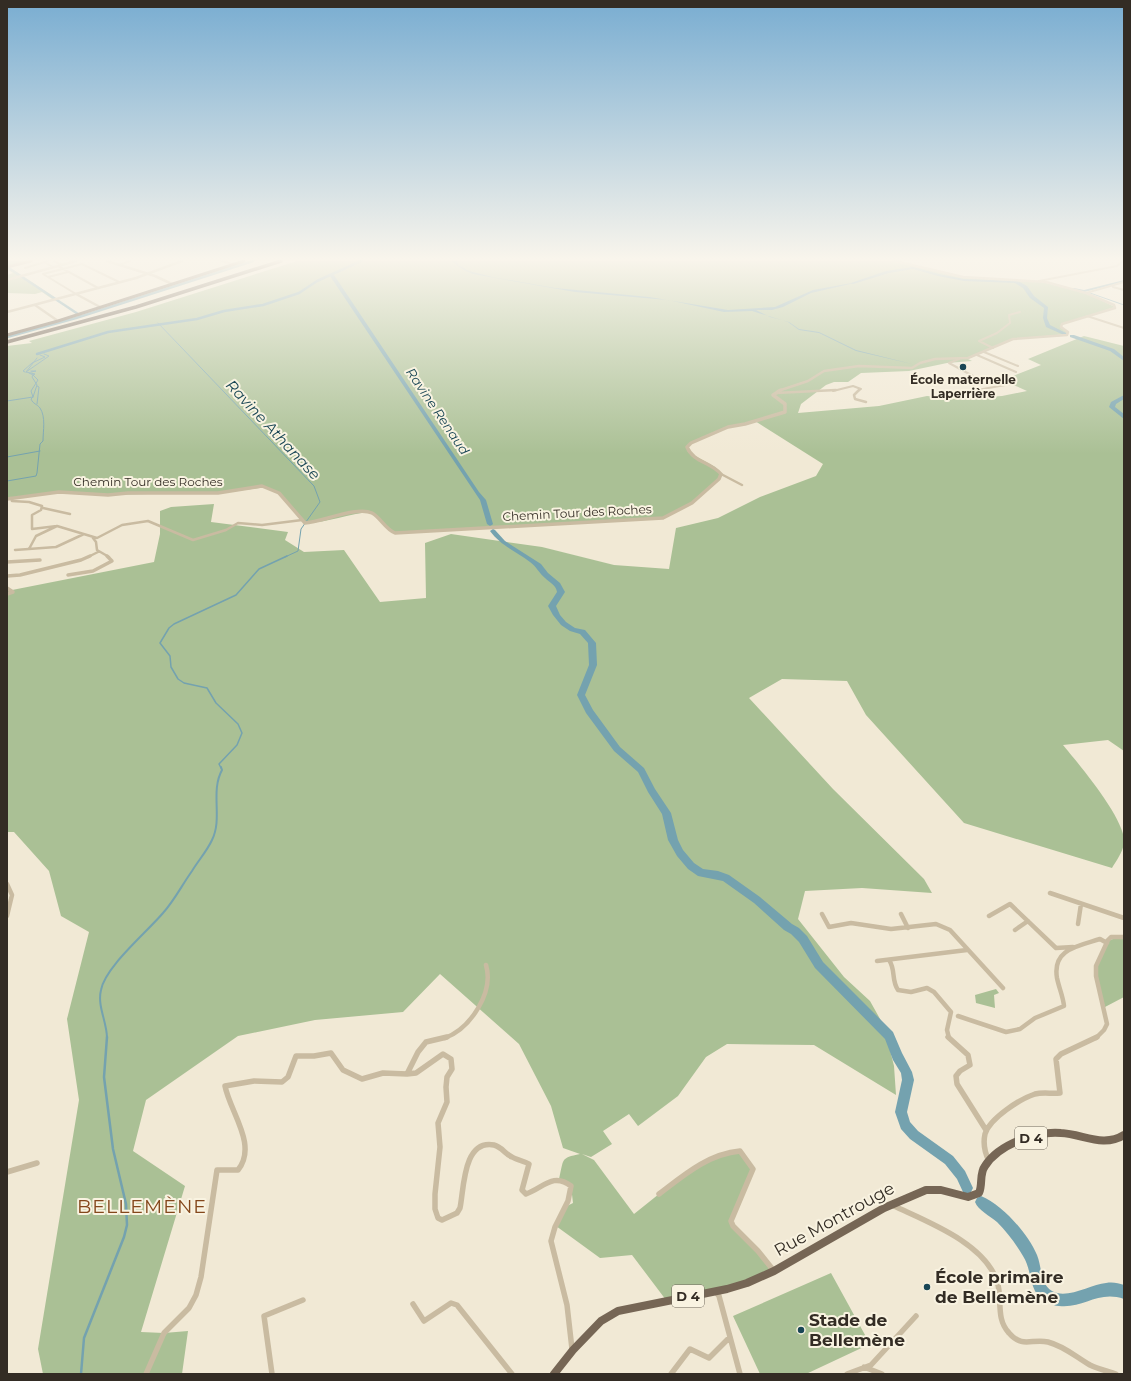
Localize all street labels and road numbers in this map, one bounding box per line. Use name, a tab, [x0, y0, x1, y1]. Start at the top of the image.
street label: Chemin Tour des Roches	[73, 474, 223, 489]
street label: Chemin Tour des Roches	[502, 501, 652, 524]
road number: D 4	[1015, 1127, 1047, 1149]
street label: Rue Montrouge	[770, 1178, 898, 1260]
road number: D 4	[672, 1285, 704, 1307]

